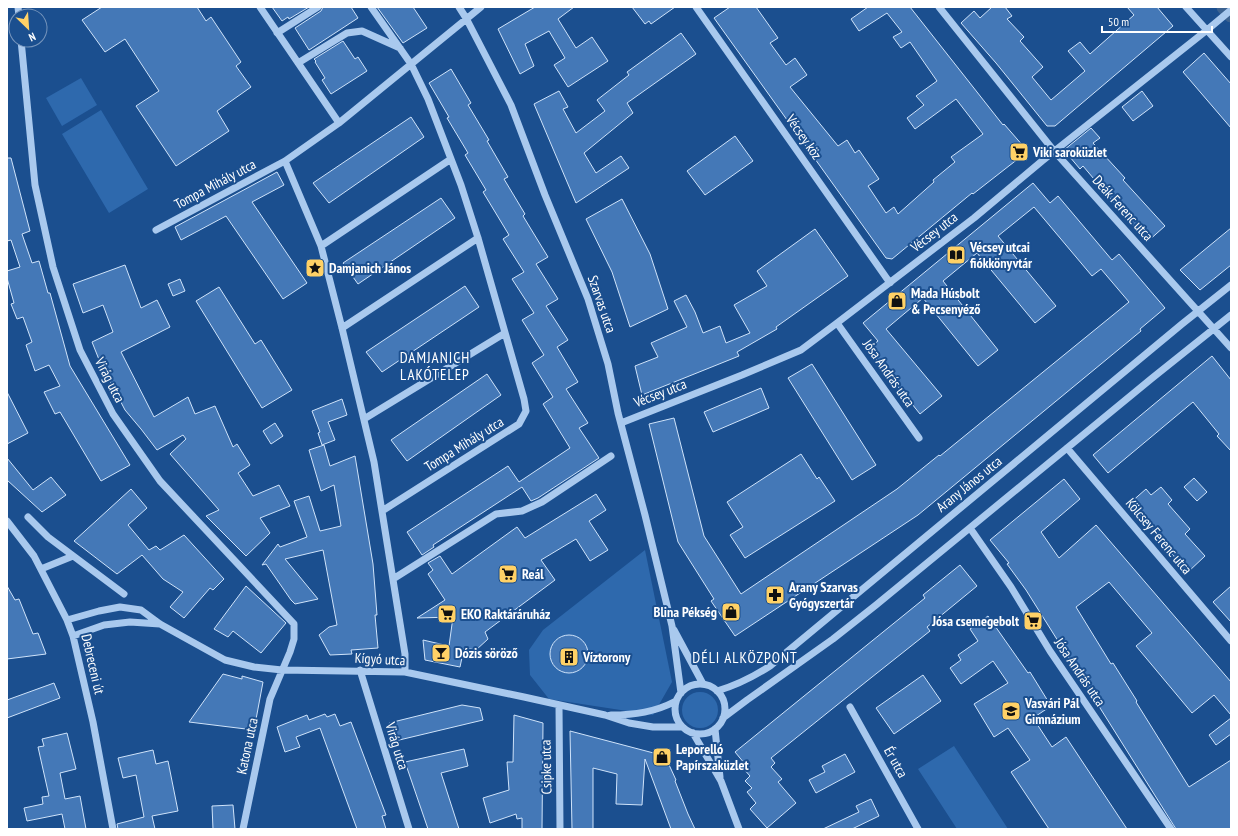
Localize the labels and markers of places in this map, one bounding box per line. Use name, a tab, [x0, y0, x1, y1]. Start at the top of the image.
supermarket icon: Viki saroküzlet	[1008, 141, 1030, 163]
place label: Viki saroküzlet	[1032, 143, 1107, 161]
place label: Vécsey utcai fiókkönyvtár	[969, 238, 1033, 272]
library icon: Vécsey utcai fiókkönyvtár	[945, 244, 967, 266]
place icon: Damjanich János	[304, 257, 326, 279]
place label: Damjanich János	[329, 259, 411, 277]
place label: Mada Húsbolt & Pecsenyéző	[911, 284, 981, 318]
shop icon: Mada Húsbolt & Pecsenyéző	[886, 290, 908, 312]
supermarket icon: Reál	[497, 563, 519, 585]
place label: Reál	[522, 565, 544, 583]
place label: Arany Szarvas Gyógyszertár	[788, 578, 858, 612]
pharmacy icon: Arany Szarvas Gyógyszertár	[764, 584, 786, 606]
shop icon: Blina Pékség	[720, 601, 742, 623]
supermarket icon: EKO Raktáráruház	[436, 603, 458, 625]
place label: Blina Pékség	[654, 603, 717, 621]
place label: EKO Raktáráruház	[461, 605, 550, 623]
supermarket icon: Jósa csemegebolt	[1022, 610, 1044, 632]
place label: Jósa csemegebolt	[931, 612, 1019, 630]
bar icon: Dózis söröző	[430, 642, 452, 664]
place label: Dózis söröző	[455, 644, 518, 662]
building icon: Víztorony	[558, 646, 580, 668]
place label: Víztorony	[582, 648, 631, 666]
place label: Vasvári Pál Gimnázium	[1024, 694, 1081, 728]
school or university icon: Vasvári Pál Gimnázium	[1000, 700, 1022, 722]
place label: Leporelló Papírszaküzlet	[676, 740, 748, 774]
shop icon: Leporelló Papírszaküzlet	[651, 746, 673, 768]

